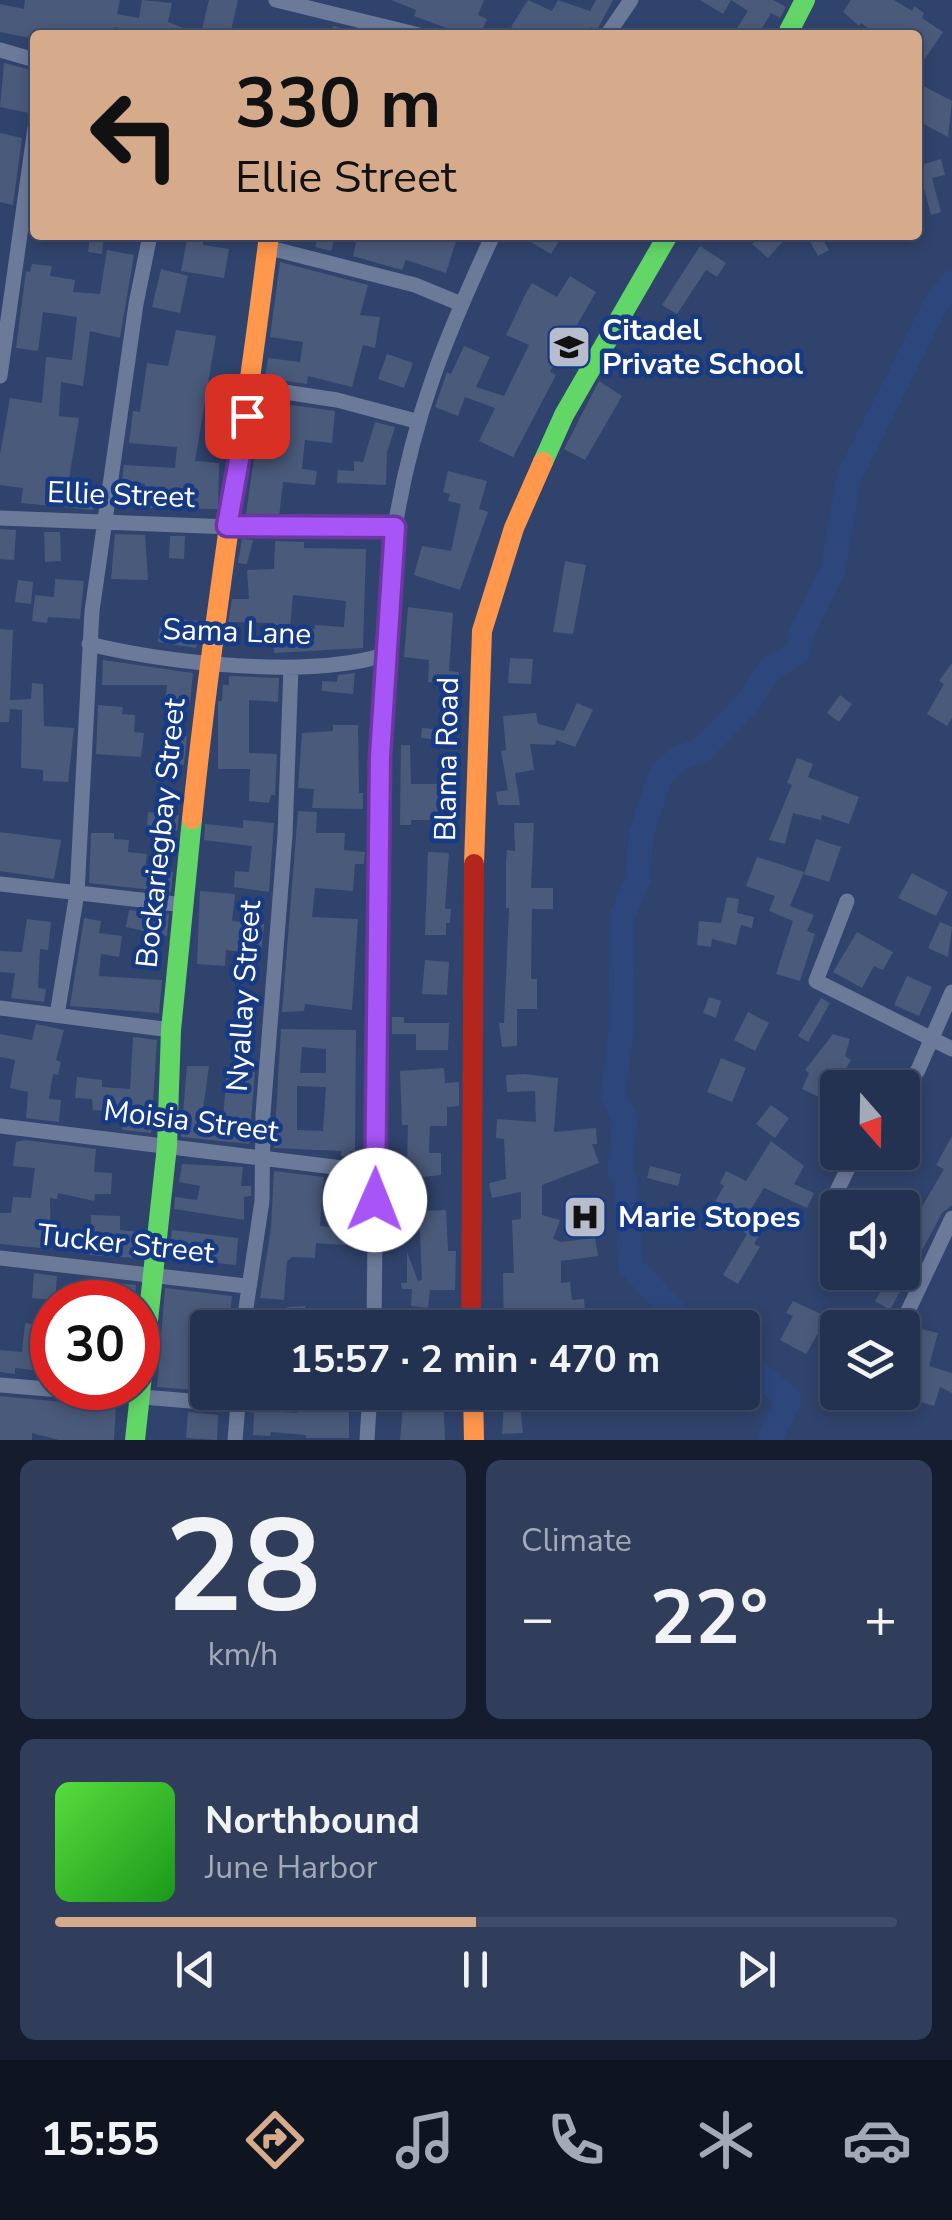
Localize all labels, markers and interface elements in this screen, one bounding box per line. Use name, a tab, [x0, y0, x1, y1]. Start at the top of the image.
text: 330 m	[235, 56, 441, 152]
icon: left	[70, 70, 200, 200]
text: Ellie Street	[235, 147, 457, 208]
place label: Citadel Private School	[602, 310, 804, 385]
school or university icon: Citadel Private School	[546, 324, 592, 370]
pin	[205, 374, 290, 459]
icon: arrive	[220, 389, 275, 444]
street label: Ellie Street	[46, 472, 196, 518]
street label: Sama Lane	[162, 609, 312, 655]
street label: Blama Road	[425, 677, 469, 841]
street label: Bockariegbay Street	[126, 696, 196, 970]
street label: Nyallay Street	[217, 898, 271, 1093]
north arrow	[820, 1070, 920, 1170]
map controls	[820, 1070, 920, 1410]
street label: Moisia Street	[101, 1090, 281, 1152]
position arrow	[323, 1148, 427, 1252]
button: sound	[820, 1190, 920, 1290]
hospital icon: Marie Stopes	[562, 1194, 608, 1240]
place label: Marie Stopes	[618, 1197, 801, 1238]
street label: Tucker Street	[36, 1214, 217, 1274]
speed limit sign: 30	[30, 1280, 160, 1410]
button: layers	[820, 1310, 920, 1410]
text: 15:57 · 2 min · 470 m	[290, 1334, 660, 1385]
text: 28	[165, 1479, 321, 1656]
text: Climate	[521, 1519, 632, 1562]
text: 22°	[650, 1567, 768, 1669]
text: −	[521, 1581, 554, 1656]
text: +	[864, 1581, 897, 1656]
text: km/h	[208, 1633, 278, 1676]
text: Northbound	[205, 1795, 420, 1846]
text: June Harbor	[205, 1846, 377, 1889]
icon: previous	[168, 1942, 223, 1997]
icon: pause	[448, 1942, 503, 1997]
icon: next	[729, 1942, 784, 1997]
icon: directions	[240, 2105, 310, 2175]
icon: music	[390, 2105, 460, 2175]
icon: phone	[541, 2105, 611, 2175]
icon: climate	[691, 2105, 761, 2175]
icon: car	[842, 2105, 912, 2175]
text: 15:55	[40, 2110, 159, 2171]

